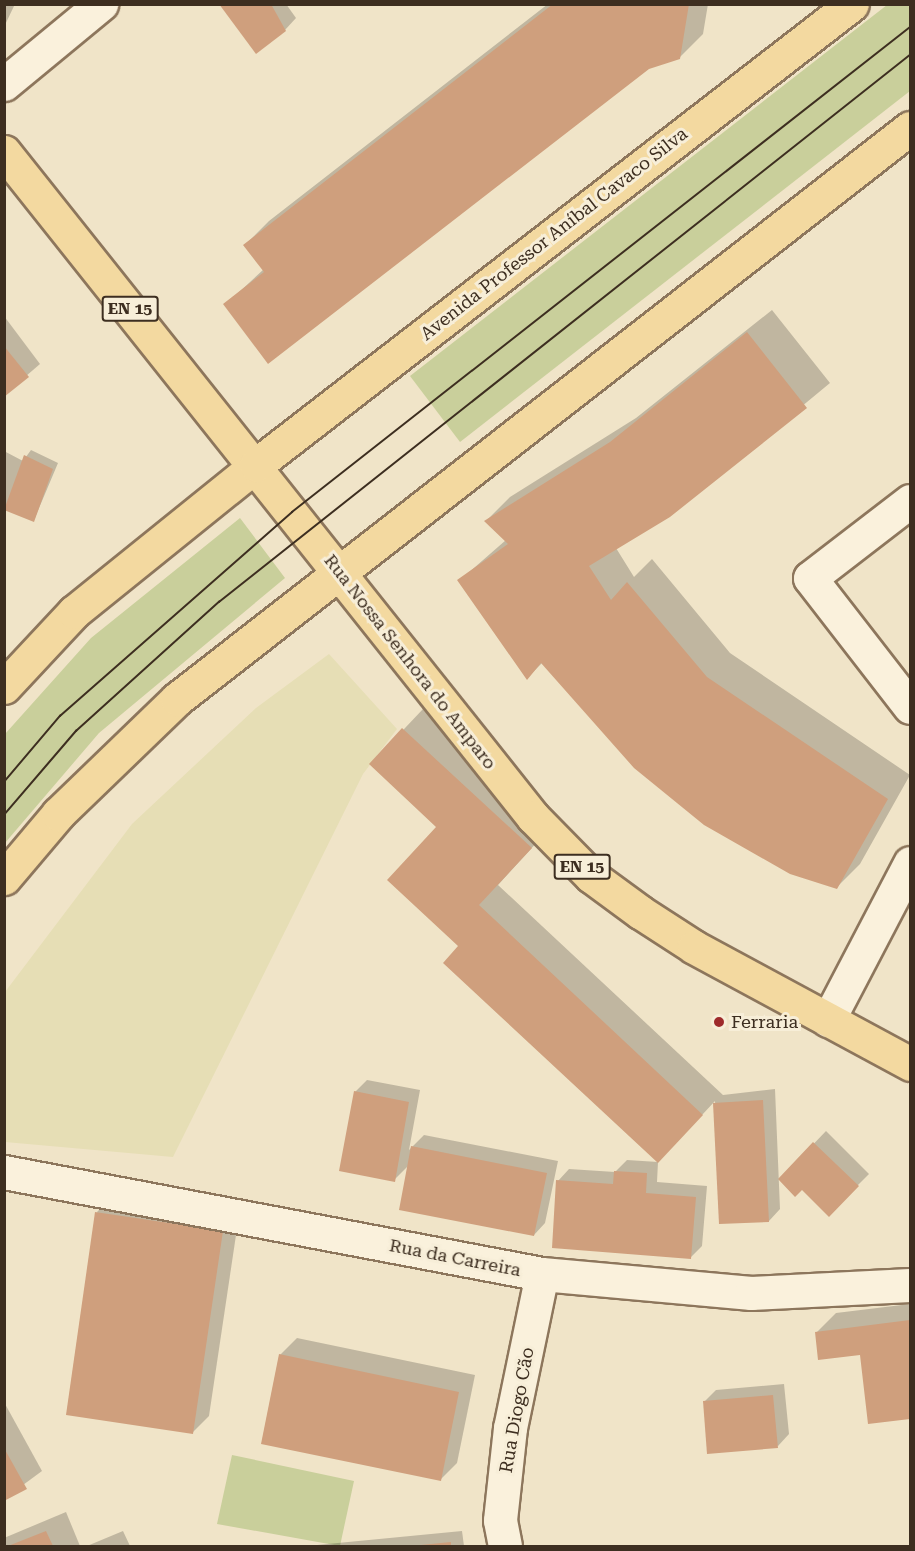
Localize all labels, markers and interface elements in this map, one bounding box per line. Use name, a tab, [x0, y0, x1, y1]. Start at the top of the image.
street label: Avenida Professor Aníbal Cavaco Silva	[416, 123, 692, 345]
road number: EN 15	[102, 296, 158, 322]
street label: Rua Nossa Senhora do Amparo	[319, 550, 501, 774]
road number: EN 15	[554, 854, 610, 880]
place label: Ferraria	[731, 1011, 798, 1033]
marker: Ferraria	[712, 1015, 726, 1029]
street label: Rua da Carreira	[387, 1235, 523, 1281]
street label: Rua Diogo Cão	[495, 1345, 539, 1475]

